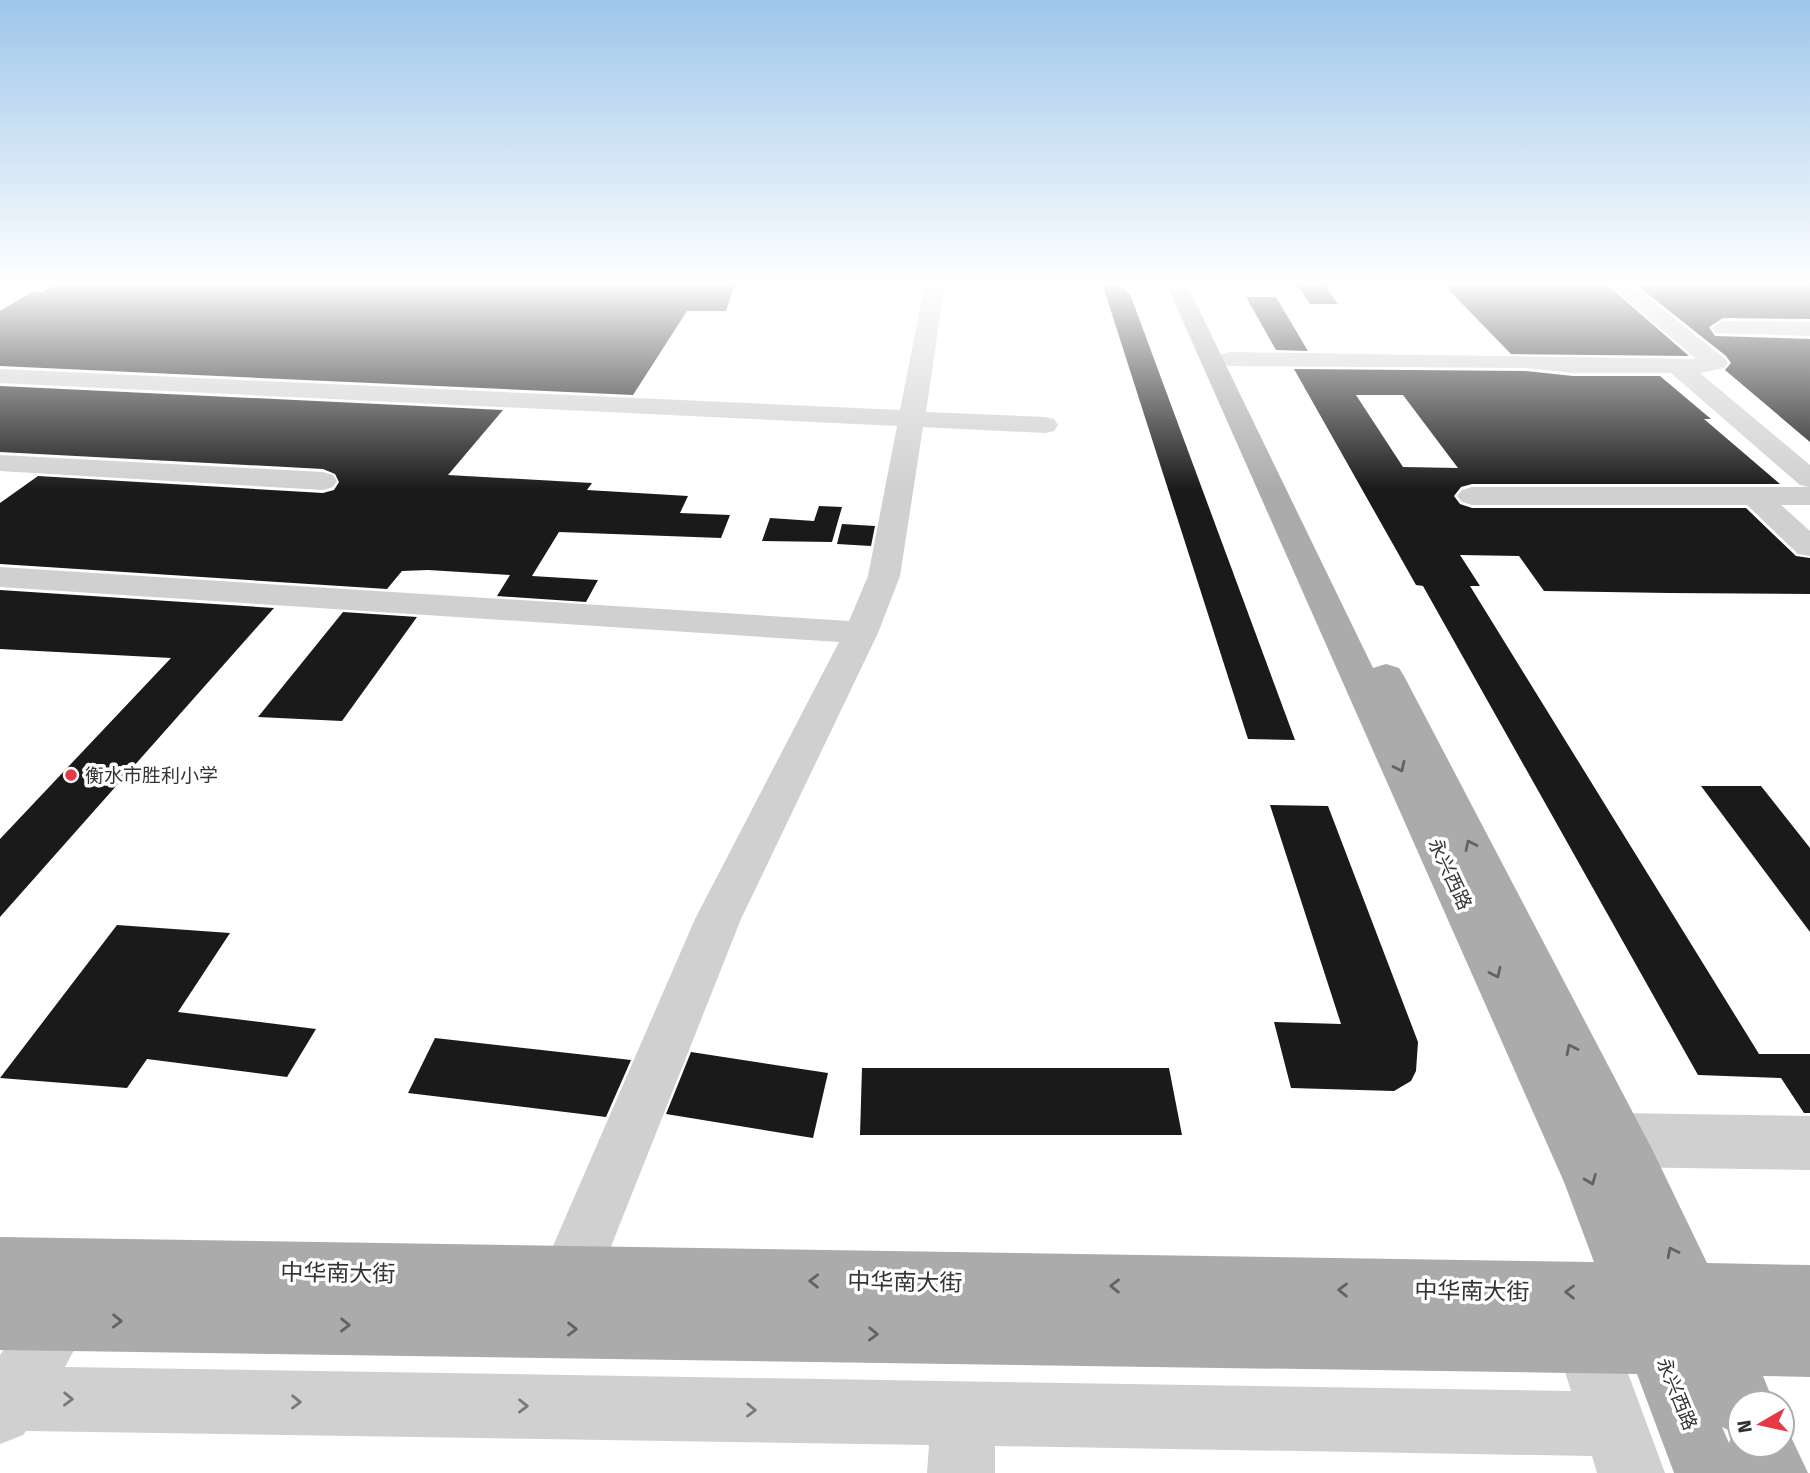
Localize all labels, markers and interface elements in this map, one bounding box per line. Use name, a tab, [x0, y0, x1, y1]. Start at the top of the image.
one-way arrow	[1392, 760, 1406, 772]
place label: 衡水市胜利小学	[85, 764, 218, 787]
marker: 衡水市胜利小学	[63, 767, 79, 783]
street label: 永兴西路	[1424, 835, 1476, 913]
one-way arrow	[1464, 840, 1478, 852]
one-way arrow	[1488, 966, 1502, 978]
one-way arrow	[1566, 1044, 1580, 1056]
one-way arrow	[1583, 1173, 1597, 1185]
one-way arrow	[1666, 1247, 1680, 1259]
street label: 中华南大街	[280, 1258, 396, 1288]
street label: 中华南大街	[847, 1267, 963, 1297]
one-way arrow	[809, 1273, 820, 1288]
street label: 中华南大街	[1414, 1276, 1530, 1306]
one-way arrow	[1110, 1278, 1120, 1294]
one-way arrow	[1337, 1282, 1348, 1298]
one-way arrow	[1565, 1284, 1575, 1300]
one-way arrow	[112, 1313, 123, 1329]
one-way arrow	[340, 1317, 350, 1333]
one-way arrow	[567, 1321, 578, 1336]
one-way arrow	[868, 1326, 879, 1341]
street label: 永兴西路	[1652, 1354, 1702, 1434]
north arrow	[1726, 1389, 1796, 1459]
one-way arrow	[63, 1391, 74, 1407]
one-way arrow	[290, 1395, 301, 1410]
one-way arrow	[518, 1398, 529, 1414]
one-way arrow	[746, 1402, 756, 1418]
text: N	[1732, 1419, 1757, 1435]

